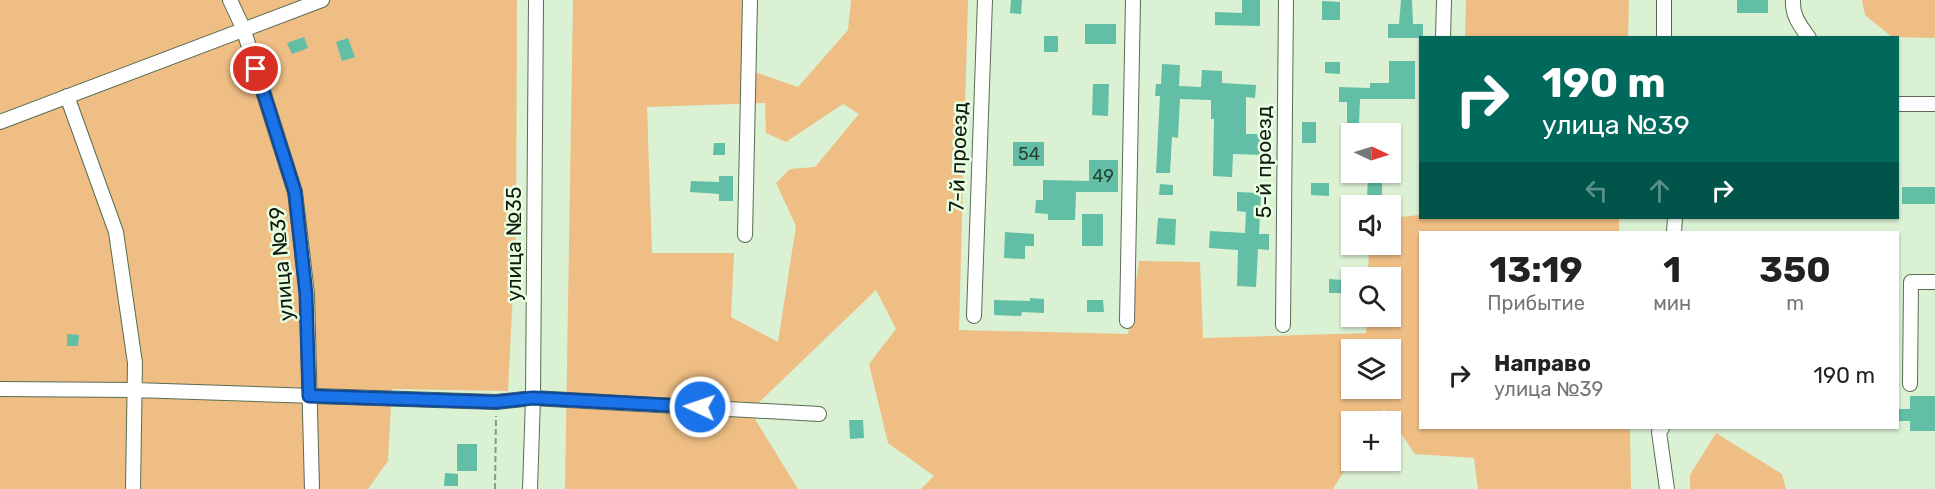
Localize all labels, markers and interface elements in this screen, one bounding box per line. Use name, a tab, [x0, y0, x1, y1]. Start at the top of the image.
pin	[230, 43, 281, 94]
icon: arrive	[239, 52, 272, 85]
text: 190 m	[1542, 58, 1666, 108]
icon: right	[1443, 60, 1521, 138]
street label: 7-й проезд	[944, 101, 972, 213]
street label: 5-й проезд	[1251, 106, 1276, 218]
text: улица №39	[1542, 109, 1690, 141]
north arrow	[1341, 123, 1401, 183]
map controls	[1341, 123, 1401, 471]
house number: 54	[1018, 143, 1040, 165]
house number: 49	[1092, 165, 1114, 187]
icon: left	[1580, 174, 1613, 207]
icon: ahead	[1643, 174, 1676, 207]
icon: right	[1706, 174, 1739, 207]
street label: улица №35	[501, 187, 526, 301]
button: sound	[1341, 195, 1401, 255]
street label: улица №39	[264, 206, 298, 322]
text: 13:19	[1490, 248, 1583, 291]
text: 1	[1663, 248, 1681, 291]
text: 350	[1759, 248, 1831, 291]
button: search	[1341, 267, 1401, 327]
text: Прибытие	[1487, 291, 1585, 315]
text: мин	[1653, 291, 1691, 315]
text: m	[1786, 291, 1804, 315]
button: layers	[1341, 339, 1401, 399]
text: Направо	[1494, 350, 1591, 377]
icon: right	[1443, 359, 1476, 392]
text: 190 m	[1814, 362, 1875, 389]
position arrow	[668, 375, 732, 439]
text: улица №39	[1494, 377, 1603, 401]
button: +	[1341, 411, 1401, 471]

